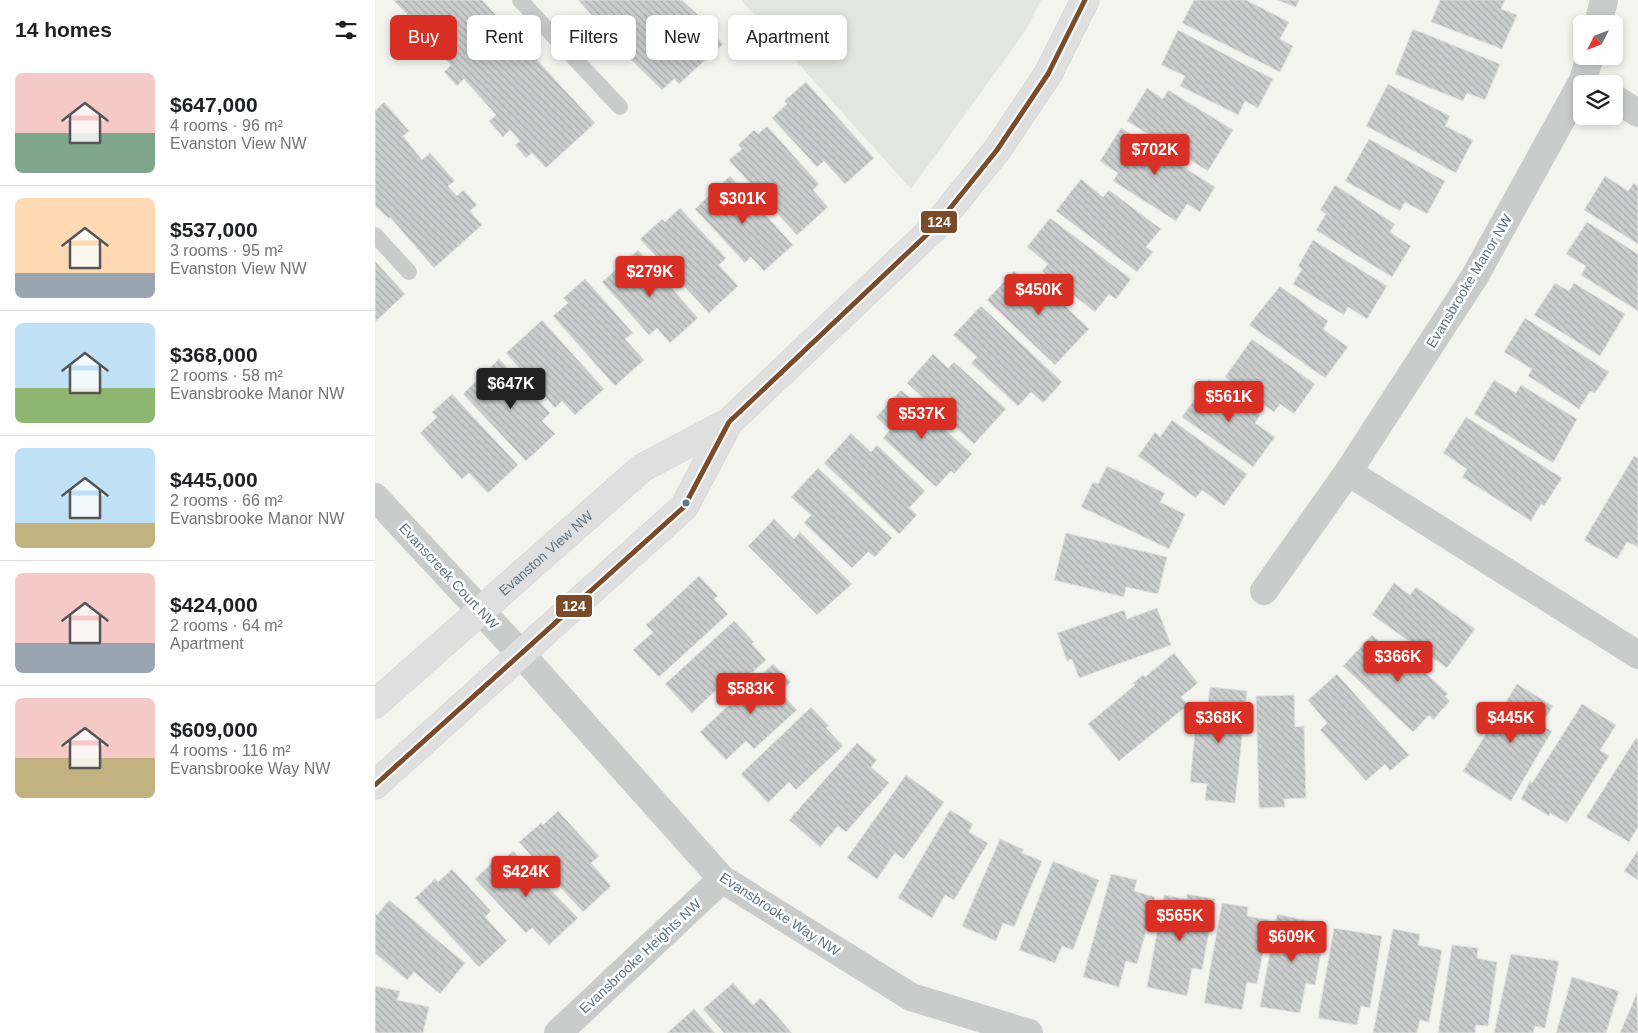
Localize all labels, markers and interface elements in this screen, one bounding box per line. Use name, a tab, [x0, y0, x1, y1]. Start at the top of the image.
chip: Buy	[390, 15, 457, 60]
chip: Rent	[467, 15, 541, 60]
chip: Filters	[551, 15, 636, 60]
chip: New	[646, 15, 718, 60]
chip: Apartment	[728, 15, 847, 60]
north arrow	[1573, 15, 1623, 65]
map controls	[1573, 15, 1623, 125]
icon: filters	[332, 16, 360, 44]
text: 14 homes	[15, 18, 112, 41]
button: layers	[1573, 75, 1623, 125]
icon: home	[55, 93, 115, 153]
text: $647,000	[170, 93, 258, 116]
text: 4 rooms · 96 m²	[170, 117, 283, 134]
pin: $702K	[1120, 134, 1190, 176]
text: Evanston View NW	[170, 135, 307, 152]
text: $702K	[1131, 141, 1179, 158]
pin: $301K	[708, 182, 778, 225]
text: $301K	[719, 190, 767, 207]
line badge: 124	[920, 210, 958, 234]
street label: Evansbrooke Manor NW	[1423, 211, 1516, 350]
text: 124	[927, 214, 951, 230]
icon: home	[55, 218, 115, 278]
text: $537,000	[170, 218, 258, 241]
text: 3 rooms · 95 m²	[170, 242, 283, 259]
pin: $279K	[615, 256, 685, 298]
text: Evanston View NW	[170, 260, 307, 277]
text: $279K	[626, 263, 674, 280]
pin: $450K	[1004, 274, 1074, 316]
text: $450K	[1015, 281, 1063, 298]
icon: home	[55, 343, 115, 403]
text: $368,000	[170, 343, 258, 366]
text: 2 rooms · 58 m²	[170, 367, 283, 384]
pin: $647K	[476, 368, 546, 410]
text: $647K	[487, 375, 535, 392]
pin: $561K	[1194, 380, 1264, 423]
text: Evansbrooke Manor NW	[170, 385, 344, 402]
text: $561K	[1205, 388, 1253, 405]
pin: $537K	[887, 398, 957, 440]
text: $537K	[898, 405, 946, 422]
icon: home	[55, 468, 115, 528]
text: $445,000	[170, 468, 258, 491]
text: 2 rooms · 66 m²	[170, 492, 283, 509]
unlabelled marker	[681, 498, 691, 508]
street label: Evanston View NW	[496, 507, 597, 599]
text: Evansbrooke Manor NW	[170, 510, 344, 527]
street label: Evanscreek Court NW	[396, 520, 503, 633]
icon: home	[55, 593, 115, 653]
text: $424,000	[170, 593, 258, 616]
line badge: 124	[555, 594, 593, 618]
text: 124	[562, 598, 586, 614]
text: 2 rooms · 64 m²	[170, 617, 283, 634]
text: Apartment	[170, 635, 244, 652]
pin: $366K	[1363, 640, 1433, 683]
text: $366K	[1374, 648, 1422, 665]
pin: $583K	[716, 672, 786, 715]
text: $583K	[727, 680, 775, 697]
pin: $368K	[1184, 702, 1254, 744]
pin: $445K	[1476, 702, 1546, 744]
text: $368K	[1195, 709, 1243, 726]
text: $445K	[1487, 709, 1535, 726]
icon: home	[55, 718, 115, 778]
text: $609,000	[170, 718, 258, 741]
text: 4 rooms · 116 m²	[170, 742, 291, 759]
text: Evansbrooke Way NW	[170, 760, 330, 777]
pin: $424K	[491, 856, 561, 898]
text: $424K	[502, 863, 550, 880]
street label: Evansbrooke Way NW	[717, 869, 844, 959]
street label: Evansbrooke Heights NW	[576, 895, 705, 1017]
pin: $565K	[1145, 900, 1215, 942]
text: $565K	[1156, 907, 1204, 924]
pin: $609K	[1257, 920, 1327, 963]
text: $609K	[1268, 928, 1316, 945]

